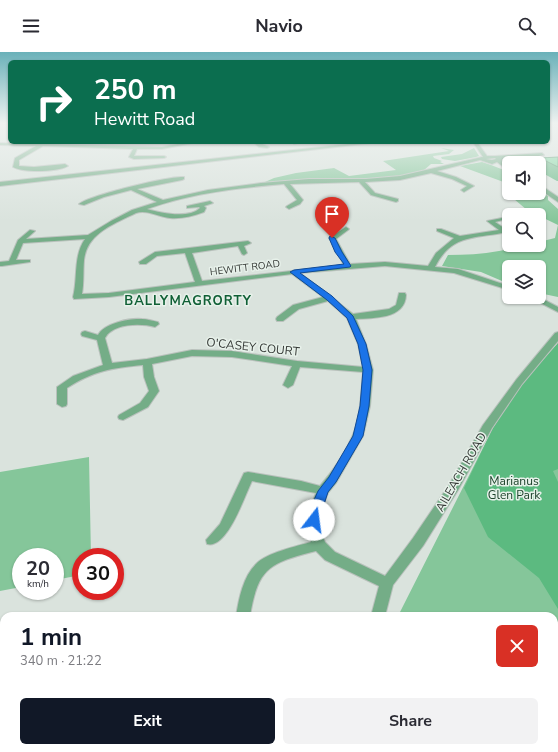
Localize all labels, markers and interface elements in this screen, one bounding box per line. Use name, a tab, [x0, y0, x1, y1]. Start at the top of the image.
text: Navio	[255, 14, 303, 38]
icon: menu	[20, 15, 42, 37]
icon: search	[516, 15, 538, 37]
text: 250 m	[94, 71, 177, 109]
icon: right	[28, 76, 80, 128]
text: Hewitt Road	[94, 107, 195, 131]
map controls	[502, 156, 546, 304]
button: sound	[502, 156, 546, 200]
pin	[315, 197, 349, 238]
icon: arrive	[321, 203, 343, 225]
button: search	[502, 208, 546, 252]
street label: HEWITT ROAD	[209, 257, 281, 279]
button: layers	[502, 260, 546, 304]
district label: BALLYMAGRORTY	[124, 292, 252, 310]
street label: O'CASEY COURT	[206, 334, 301, 360]
street label: AILEACH ROAD	[432, 429, 490, 514]
park label: Marianus Glen Park	[488, 473, 541, 503]
position arrow	[293, 499, 335, 541]
speed limit sign: 30	[72, 548, 124, 600]
text: 20	[26, 555, 50, 582]
text: km/h	[27, 577, 49, 591]
text: 1 min	[20, 621, 82, 653]
button: close	[496, 625, 538, 667]
text: 340 m · 21:22	[20, 652, 102, 670]
button: Exit	[20, 698, 275, 744]
button: Share	[283, 698, 538, 744]

